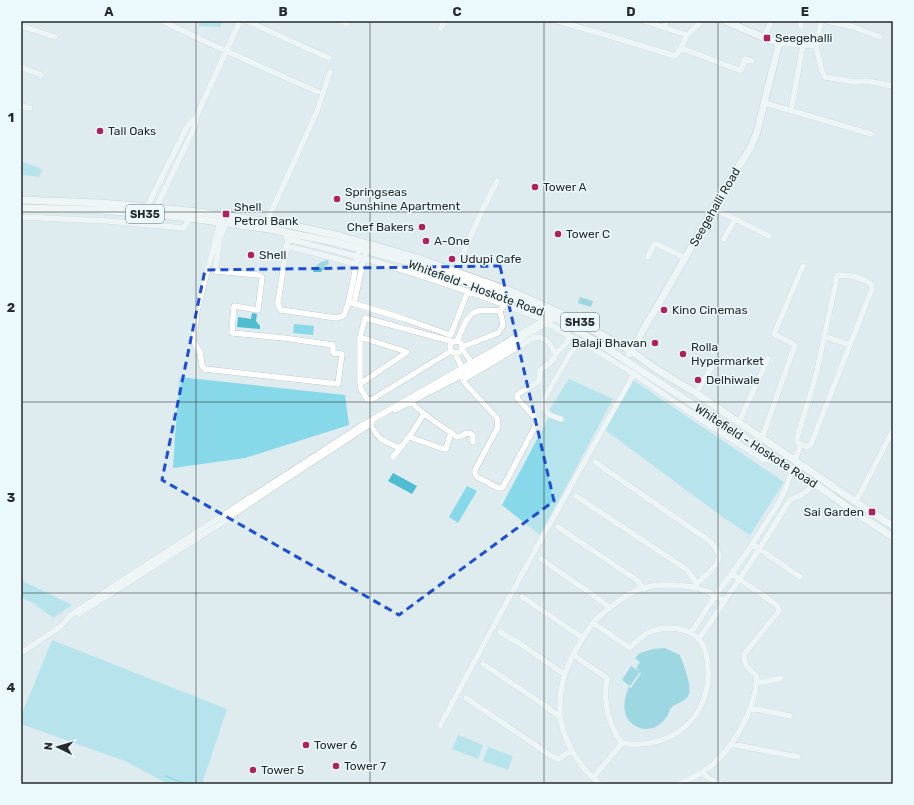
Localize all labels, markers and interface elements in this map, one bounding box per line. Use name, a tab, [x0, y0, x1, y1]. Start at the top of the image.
text: A	[104, 4, 114, 19]
text: B	[278, 4, 288, 19]
text: C	[452, 4, 462, 19]
text: D	[626, 4, 636, 19]
text: E	[801, 4, 809, 19]
place label: Seegehalli	[775, 31, 833, 45]
marker: Seegehalli	[762, 33, 772, 43]
text: 1	[8, 110, 14, 125]
place label: Tall Oaks	[108, 124, 156, 138]
marker: Tall Oaks	[95, 126, 105, 136]
street label: Seegehalli Road	[687, 165, 743, 249]
place label: Tower A	[543, 180, 587, 194]
marker: Tower A	[530, 182, 540, 192]
place label: Springseas Sunshine Apartment	[345, 185, 461, 213]
marker: Springseas Sunshine Apartment	[332, 194, 342, 204]
place label: Shell Petrol Bank	[234, 200, 299, 228]
road number: SH35	[126, 205, 164, 223]
marker: Shell Petrol Bank	[221, 209, 231, 219]
place label: Chef Bakers	[347, 220, 414, 234]
marker: Chef Bakers	[417, 222, 427, 232]
place label: Tower C	[566, 227, 610, 241]
marker: Tower C	[553, 229, 563, 239]
place label: A-One	[434, 234, 470, 248]
marker: A-One	[421, 236, 431, 246]
place label: Shell	[259, 248, 286, 262]
marker: Shell	[246, 250, 256, 260]
place label: Udupi Cafe	[460, 252, 522, 266]
marker: Udupi Cafe	[447, 254, 457, 264]
street label: Whitefield - Hoskote Road	[406, 257, 546, 319]
text: 2	[7, 300, 15, 315]
place label: Kino Cinemas	[672, 303, 748, 317]
marker: Kino Cinemas	[659, 305, 669, 315]
road number: SH35	[561, 313, 599, 331]
place label: Balaji Bhavan	[572, 336, 647, 350]
marker: Balaji Bhavan	[650, 338, 660, 348]
place label: Rolla Hypermarket	[691, 340, 764, 368]
marker: Rolla Hypermarket	[678, 349, 688, 359]
place label: Delhiwale	[706, 373, 760, 387]
marker: Delhiwale	[693, 375, 703, 385]
street label: Whitefield - Hoskote Road	[692, 401, 820, 491]
text: 3	[7, 490, 16, 505]
place label: Sai Garden	[804, 505, 864, 519]
marker: Sai Garden	[867, 507, 877, 517]
text: 4	[7, 680, 16, 695]
north arrow	[38, 727, 78, 767]
place label: Tower 6	[314, 738, 357, 752]
marker: Tower 6	[301, 740, 311, 750]
text: N	[42, 742, 55, 751]
place label: Tower 7	[344, 759, 386, 773]
marker: Tower 7	[331, 761, 341, 771]
place label: Tower 5	[261, 763, 304, 777]
marker: Tower 5	[248, 765, 258, 775]

